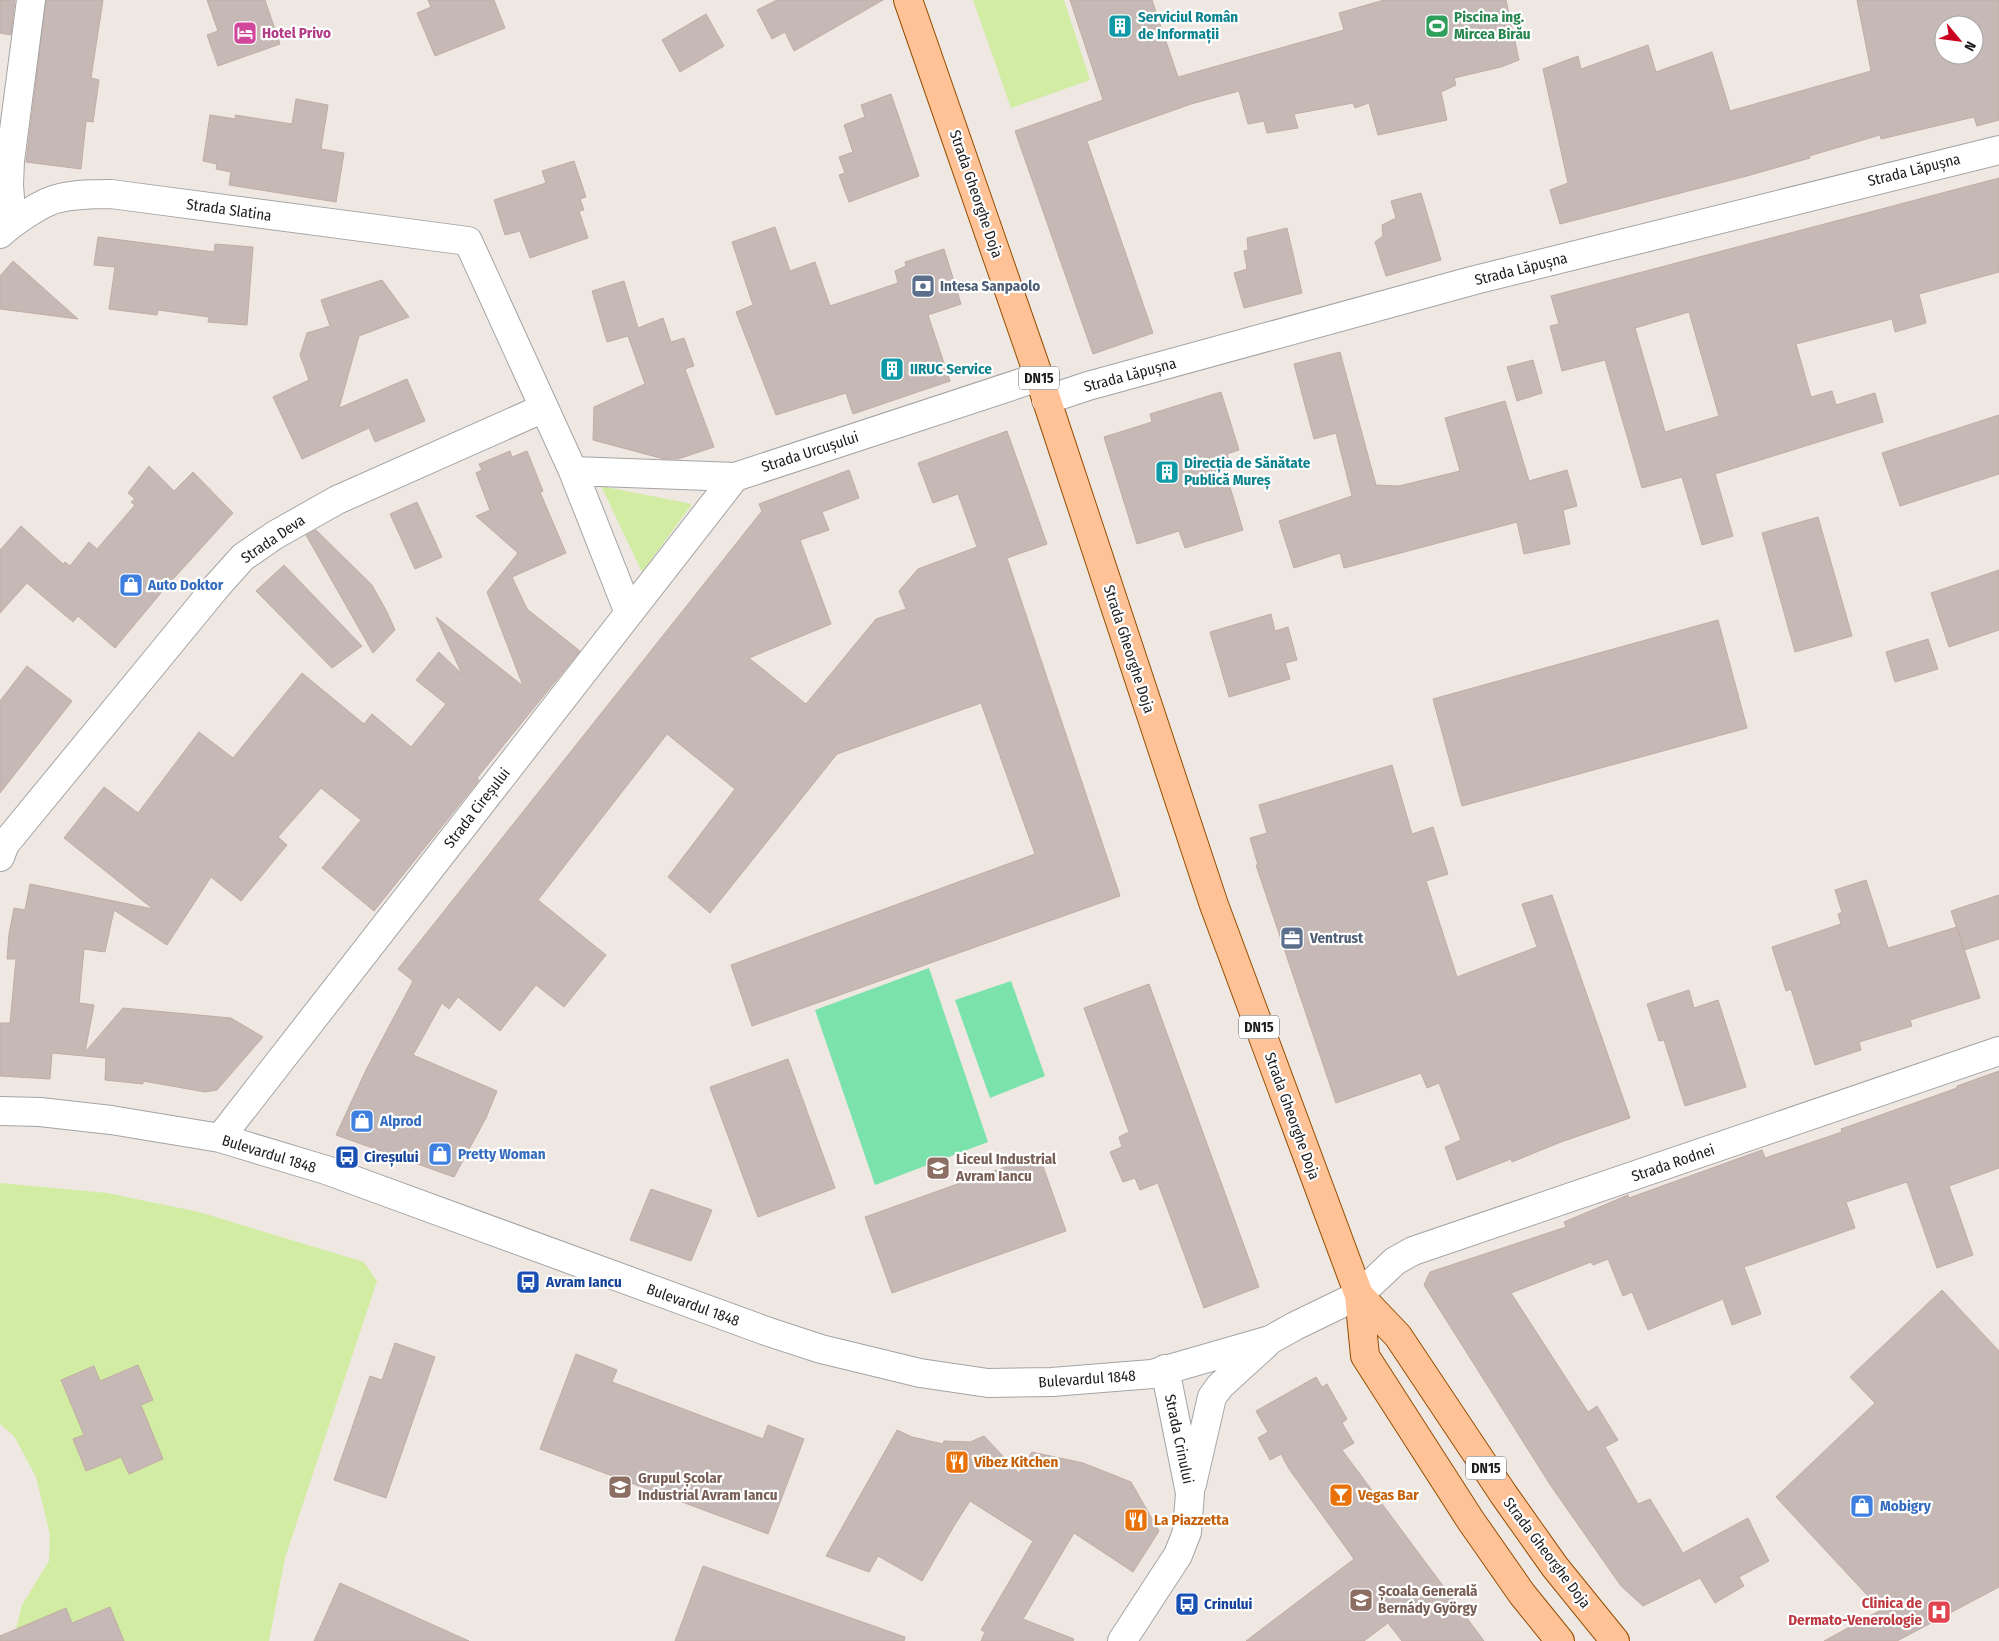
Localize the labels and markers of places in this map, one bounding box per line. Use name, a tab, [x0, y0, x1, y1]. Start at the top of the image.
place label: Serviciul Român de Informații	[1138, 8, 1238, 44]
place label: Piscina ing. Mircea Birău	[1454, 8, 1531, 43]
building icon: Serviciul Român de Informații	[1107, 13, 1133, 39]
sports icon: Piscina ing. Mircea Birău	[1424, 13, 1450, 39]
hotel icon: Hotel Privo	[232, 20, 258, 46]
place label: Hotel Privo	[262, 24, 331, 42]
bank icon: Intesa Sanpaolo	[910, 273, 936, 299]
place label: Intesa Sanpaolo	[940, 277, 1040, 295]
building icon: IIRUC Service	[879, 356, 905, 382]
place label: IIRUC Service	[910, 360, 992, 378]
place label: Direcția de Sănătate Publică Mureș	[1184, 454, 1311, 490]
building icon: Direcția de Sănătate Publică Mureș	[1154, 459, 1180, 485]
shop icon: Auto Doktor	[118, 572, 144, 598]
place label: Auto Doktor	[147, 576, 224, 594]
office icon: Ventrust	[1279, 925, 1305, 951]
place label: Ventrust	[1309, 929, 1364, 947]
shop icon: Alprod	[349, 1108, 375, 1134]
place label: Alprod	[379, 1112, 422, 1130]
shop icon: Pretty Woman	[427, 1141, 453, 1167]
bus stop icon: Cireșului	[334, 1144, 360, 1170]
place label: Pretty Woman	[458, 1145, 546, 1163]
place label: Cireșului	[364, 1148, 419, 1167]
place label: Liceul Industrial Avram Iancu	[955, 1150, 1057, 1185]
school or university icon: Liceul Industrial Avram Iancu	[925, 1155, 951, 1181]
bus stop icon: Avram Iancu	[515, 1269, 541, 1295]
place label: Avram Iancu	[545, 1273, 622, 1291]
restaurant icon: Vibez Kitchen	[944, 1449, 970, 1475]
place label: Vibez Kitchen	[973, 1453, 1058, 1471]
place label: Grupul Școlar Industrial Avram Iancu	[638, 1469, 777, 1504]
school or university icon: Grupul Școlar Industrial Avram Iancu	[607, 1474, 633, 1500]
bar icon: Vegas Bar	[1328, 1482, 1354, 1508]
place label: Vegas Bar	[1357, 1486, 1419, 1504]
shop icon: Mobigry	[1849, 1493, 1875, 1519]
place label: Mobigry	[1880, 1497, 1932, 1515]
restaurant icon: La Piazzetta	[1123, 1507, 1149, 1533]
place label: La Piazzetta	[1154, 1511, 1229, 1529]
place label: Școala Generală Bernády György	[1378, 1582, 1478, 1617]
school or university icon: Școala Generală Bernády György	[1348, 1587, 1374, 1613]
bus stop icon: Crinului	[1174, 1591, 1200, 1617]
place label: Clinica de Dermato-Venerologie	[1788, 1594, 1922, 1629]
place label: Crinului	[1204, 1595, 1253, 1613]
hospital icon: Clinica de Dermato-Venerologie	[1926, 1599, 1952, 1625]

